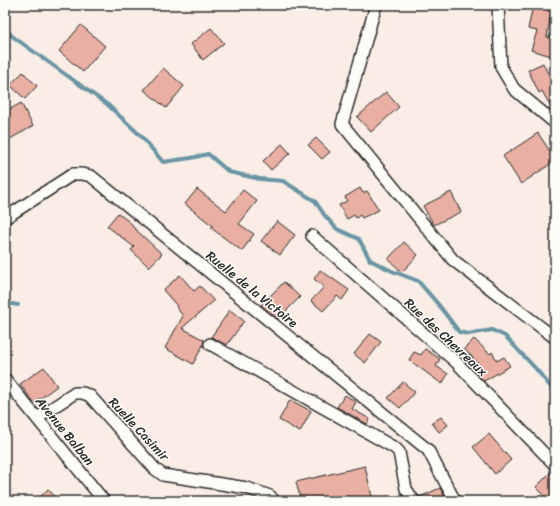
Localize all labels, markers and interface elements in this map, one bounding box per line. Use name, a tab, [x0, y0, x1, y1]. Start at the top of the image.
street label: Ruelle de la Victoire	[201, 244, 303, 334]
street label: Rue des Chevreaux	[399, 292, 493, 382]
street label: Avenue Balban	[29, 390, 100, 471]
street label: Ruelle Casimir	[103, 392, 176, 467]

